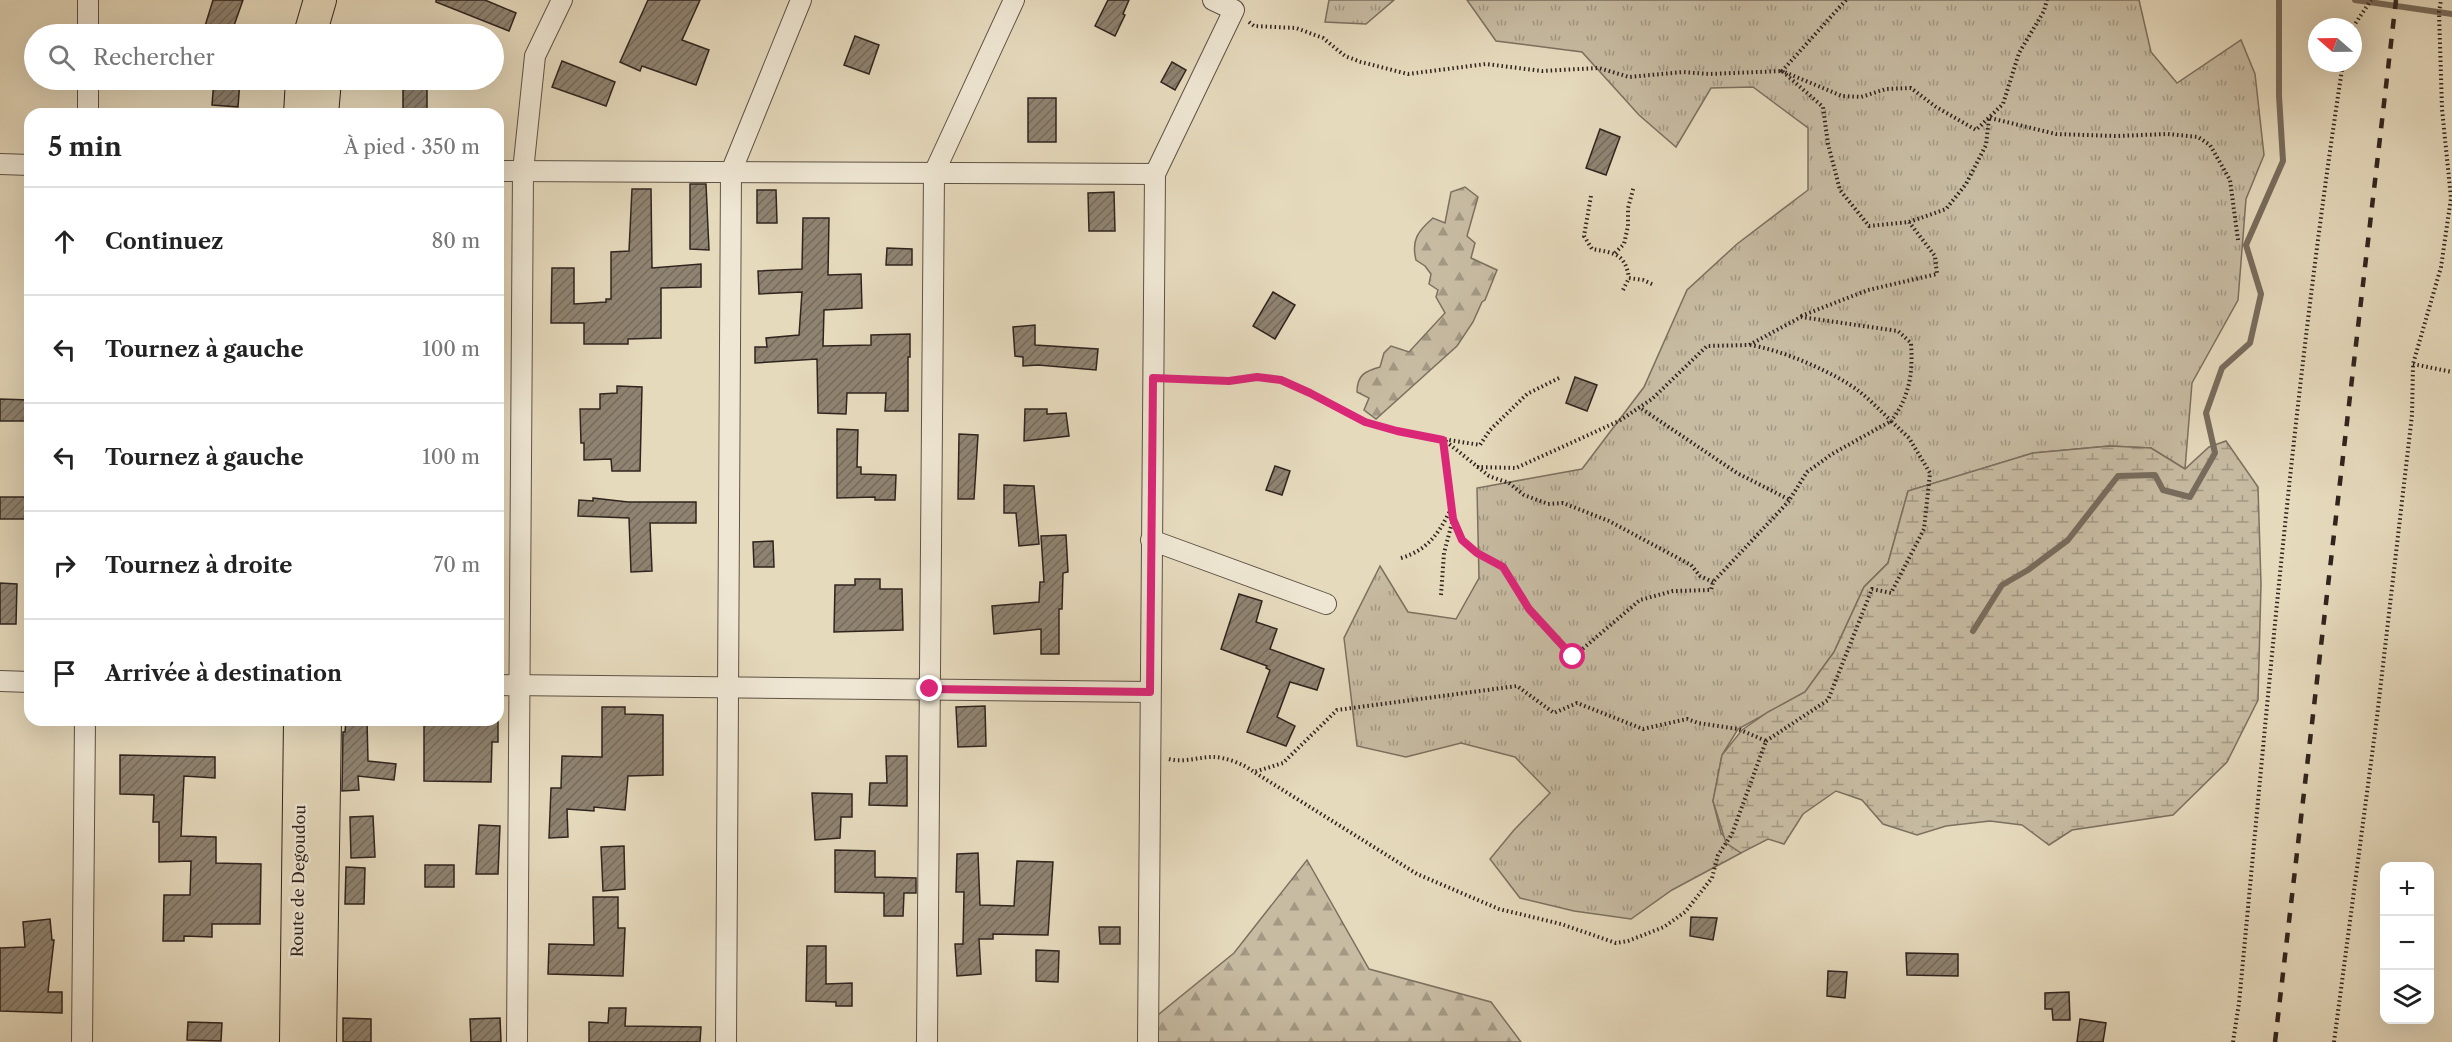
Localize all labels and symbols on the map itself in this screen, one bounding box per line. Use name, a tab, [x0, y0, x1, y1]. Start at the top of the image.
north arrow	[2308, 18, 2362, 72]
route start	[1559, 643, 1585, 669]
route end	[916, 675, 942, 701]
street label: Route de Degoudou	[287, 804, 309, 957]

